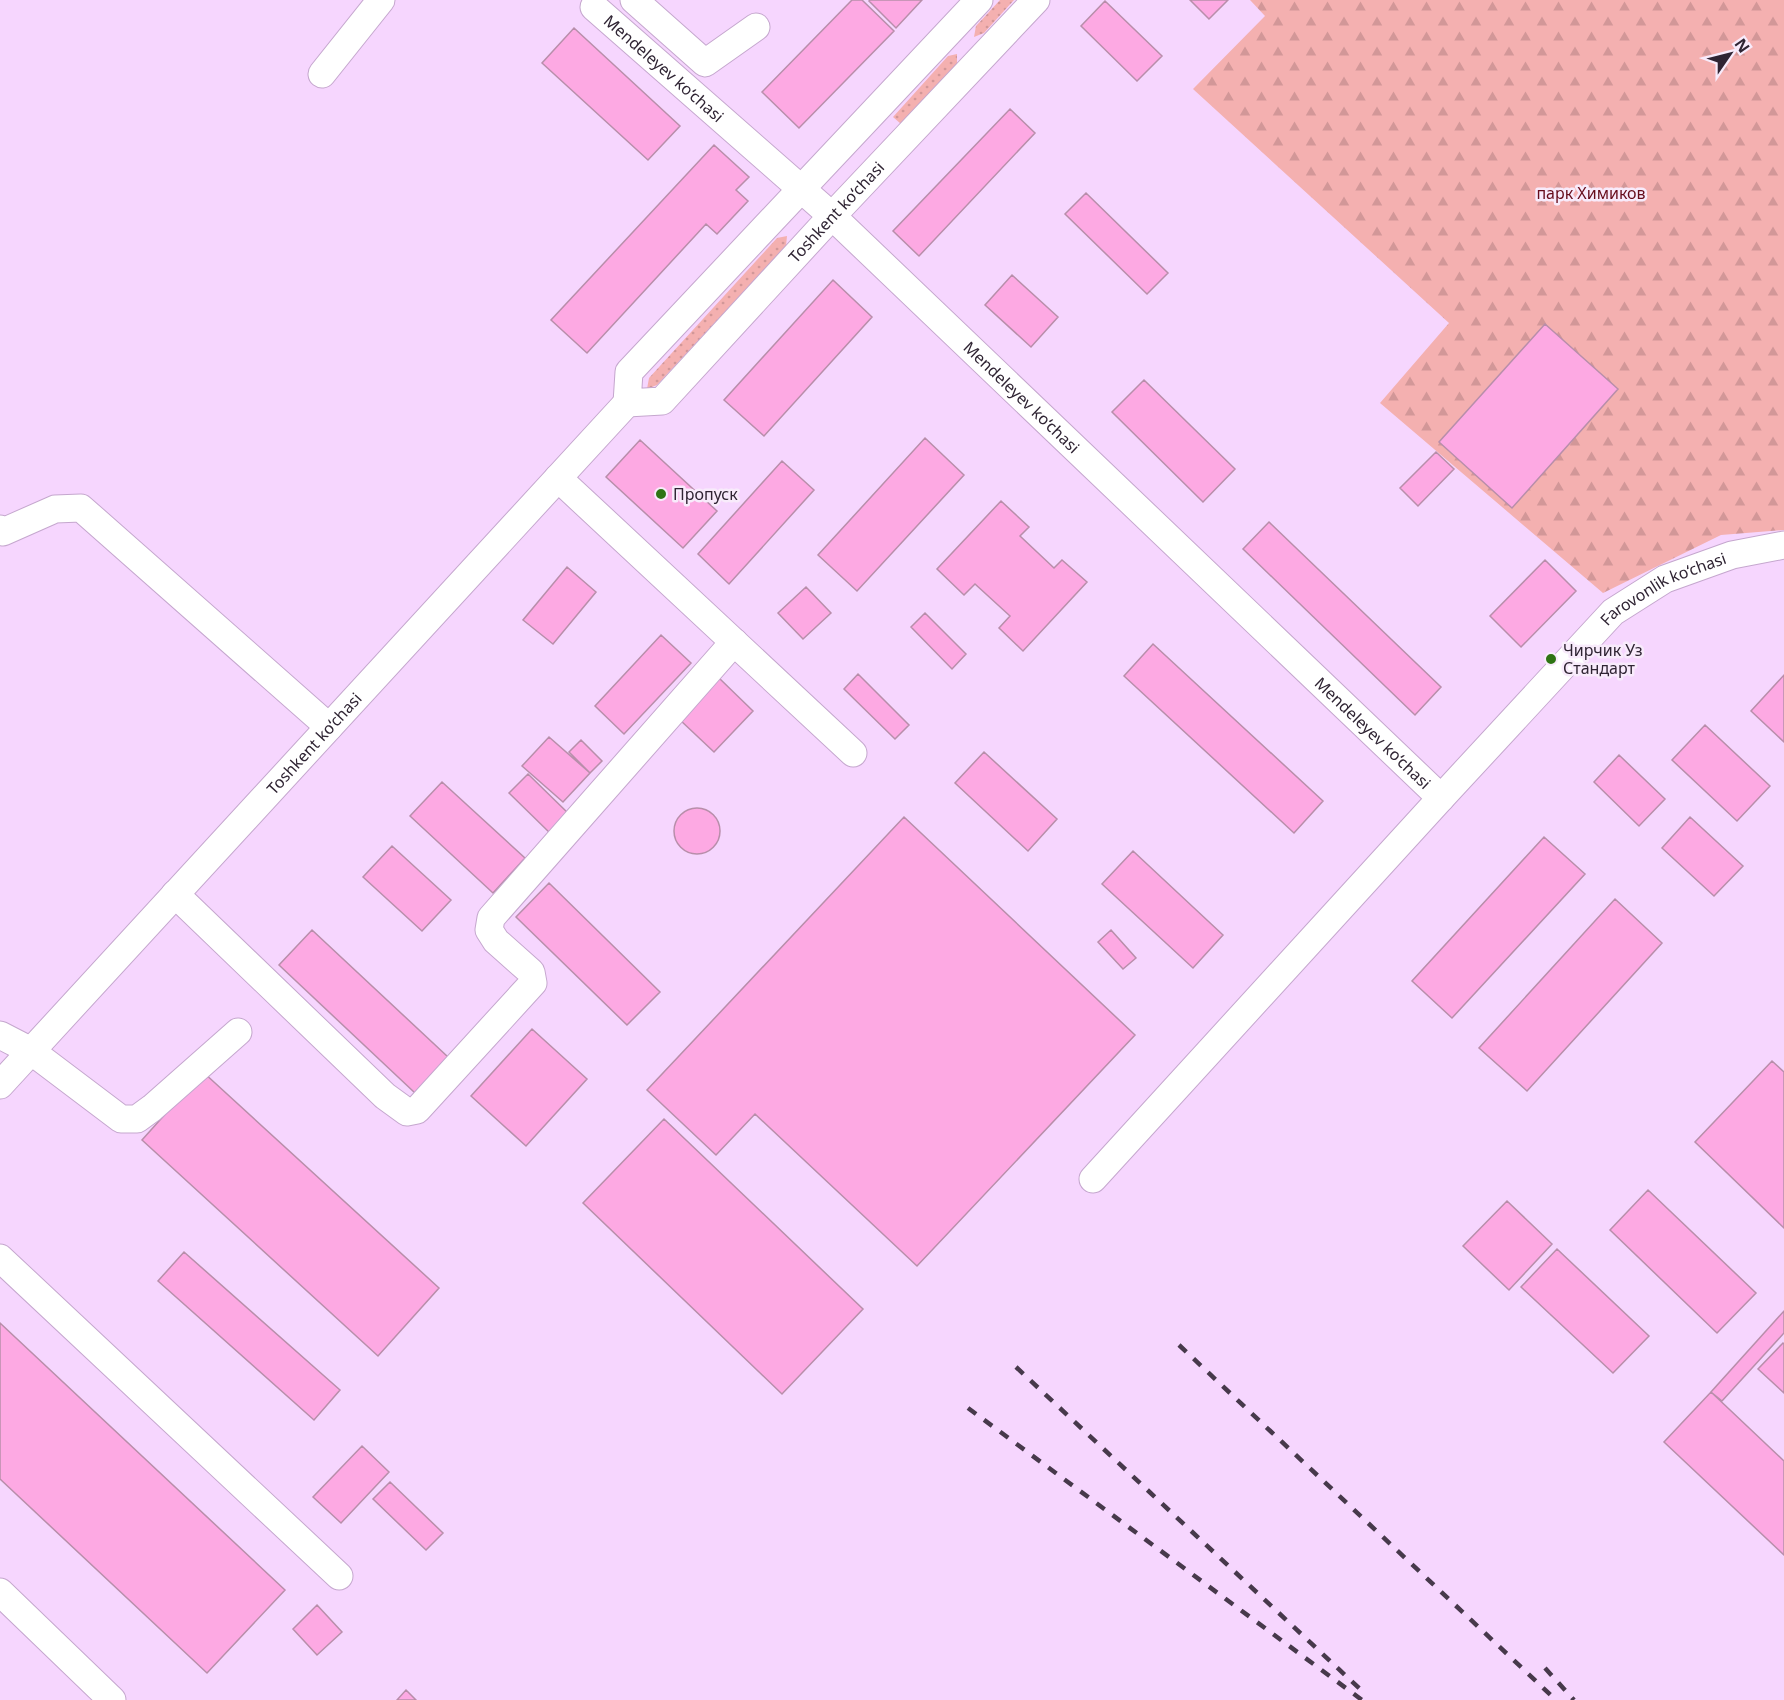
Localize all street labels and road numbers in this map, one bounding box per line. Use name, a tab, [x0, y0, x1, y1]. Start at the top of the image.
street label: Mendeleyev ko‘chasi	[599, 10, 729, 127]
street label: Toshkent ko‘chasi	[784, 157, 889, 267]
street label: Mendeleyev ko‘chasi	[959, 336, 1084, 458]
street label: Farovonlik ko‘chasi	[1595, 547, 1729, 630]
street label: Mendeleyev ko‘chasi	[1310, 672, 1436, 794]
street label: Toshkent ko‘chasi	[262, 688, 366, 799]

